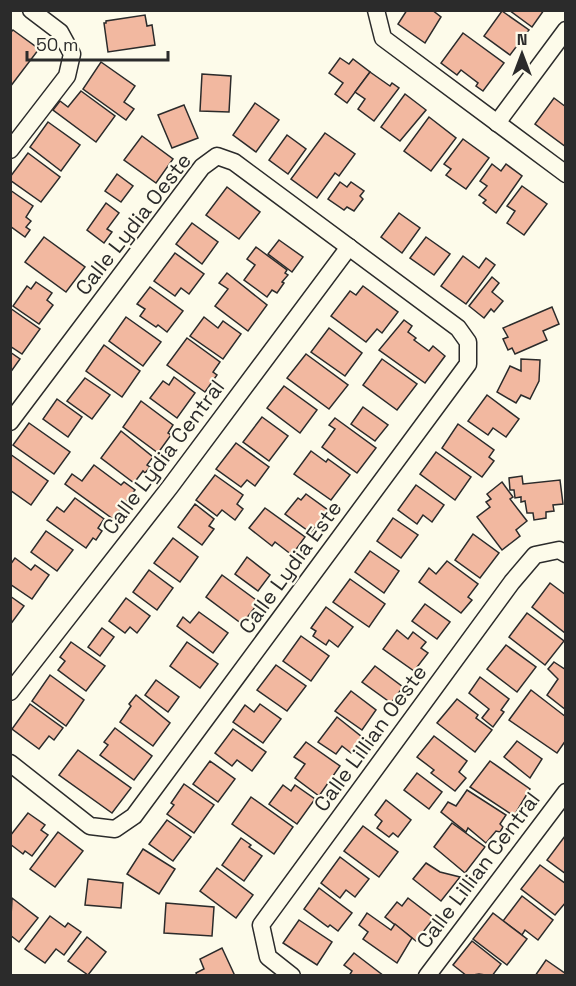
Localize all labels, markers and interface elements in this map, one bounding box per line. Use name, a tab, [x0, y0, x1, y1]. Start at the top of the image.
scale bar	[27, 24, 168, 62]
north arrow	[492, 24, 552, 84]
text: N	[517, 29, 527, 50]
text: 50 m	[36, 33, 78, 56]
street label: Calle Lydia Oeste	[69, 147, 197, 301]
street label: Calle Lydia Central	[96, 374, 230, 540]
street label: Calle Lydia Este	[233, 495, 347, 639]
street label: Calle Lillian Oeste	[308, 659, 432, 817]
street label: Calle Lillian Central	[410, 786, 546, 954]

